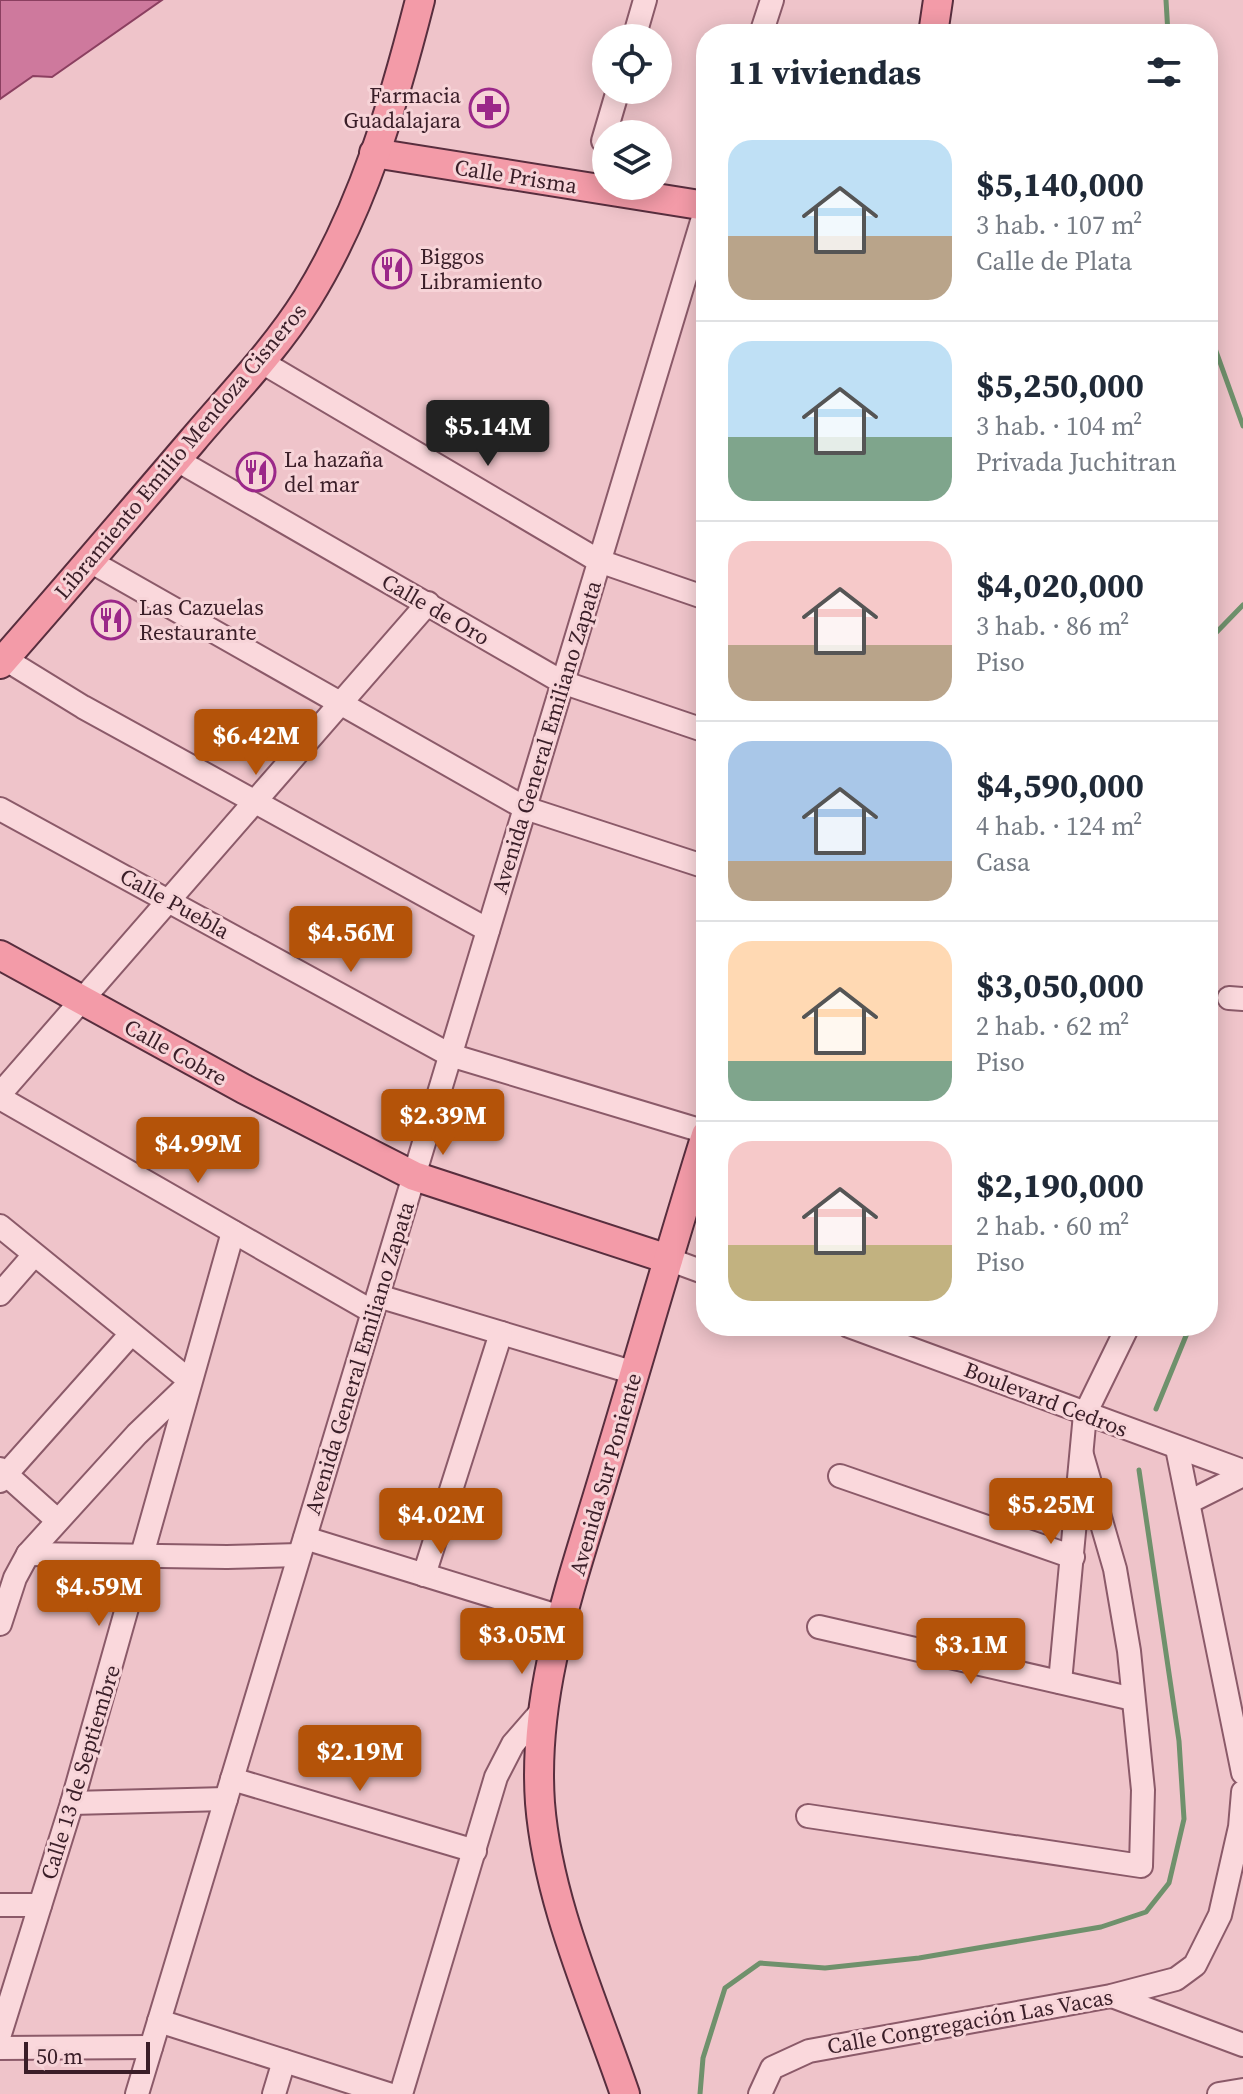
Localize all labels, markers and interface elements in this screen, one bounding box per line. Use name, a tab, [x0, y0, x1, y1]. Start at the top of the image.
map controls	[592, 24, 672, 200]
button: locate	[592, 24, 672, 104]
text: 11 viviendas	[728, 49, 921, 95]
icon: filters	[1142, 50, 1186, 94]
place label: Farmacia Guadalajara	[344, 80, 462, 135]
pharmacy icon: Farmacia Guadalajara	[468, 87, 510, 129]
button: layers	[592, 120, 672, 200]
street label: Calle Prisma	[453, 152, 580, 201]
text: $5,140,000	[976, 161, 1144, 207]
icon: home	[792, 172, 888, 268]
text: 3 hab. · 107 m²	[976, 207, 1142, 243]
place label: Biggos Libramiento	[420, 241, 543, 296]
text: Calle de Plata	[976, 243, 1132, 279]
restaurant icon: Biggos Libramiento	[371, 248, 413, 290]
street label: Libramiento Emilio Mendoza Cisneros	[47, 297, 313, 605]
text: $5,250,000	[976, 362, 1144, 408]
icon: home	[792, 373, 888, 469]
pin: $5.14M	[423, 400, 553, 468]
text: $5.14M	[444, 408, 532, 444]
text: 3 hab. · 104 m²	[976, 408, 1142, 444]
place label: La hazaña del mar	[284, 444, 384, 499]
text: Privada Juchitran	[976, 444, 1177, 480]
restaurant icon: La hazaña del mar	[235, 451, 277, 493]
text: $4,020,000	[976, 562, 1144, 608]
street label: Calle de Oro	[377, 566, 495, 652]
icon: home	[792, 573, 888, 669]
street label: Avenida General Emiliano Zapata	[484, 576, 608, 897]
place label: Las Cazuelas Restaurante	[139, 592, 264, 647]
restaurant icon: Las Cazuelas Restaurante	[90, 599, 132, 641]
text: 3 hab. · 86 m²	[976, 608, 1129, 644]
text: Piso	[976, 644, 1025, 680]
pin: $6.42M	[191, 709, 321, 777]
text: $6.42M	[212, 717, 300, 753]
text: $4,590,000	[976, 762, 1144, 808]
icon: home	[792, 773, 888, 869]
text: 4 hab. · 124 m²	[976, 808, 1142, 844]
text: Casa	[976, 844, 1030, 880]
street label: Calle Puebla	[115, 861, 236, 946]
pin: $4.56M	[286, 906, 416, 974]
text: $4.56M	[307, 914, 395, 950]
text: $3,050,000	[976, 962, 1144, 1008]
icon: home	[792, 973, 888, 1069]
text: 2 hab. · 62 m²	[976, 1008, 1129, 1044]
street label: Calle Cobre	[119, 1011, 233, 1093]
text: Piso	[976, 1044, 1025, 1080]
pin: $2.39M	[378, 1089, 508, 1157]
text: $2.39M	[399, 1097, 487, 1133]
pin: $4.99M	[133, 1117, 263, 1185]
text: $4.99M	[154, 1125, 242, 1161]
text: $2,190,000	[976, 1162, 1144, 1208]
icon: home	[792, 1173, 888, 1269]
street label: Avenida General Emiliano Zapata	[297, 1197, 421, 1518]
text: 2 hab. · 60 m²	[976, 1208, 1129, 1244]
text: Piso	[976, 1244, 1025, 1280]
street label: Boulevard Cedros	[960, 1354, 1132, 1444]
street label: Avenida Sur Poniente	[562, 1369, 648, 1579]
pin: $5.25M	[986, 1478, 1116, 1546]
text: $5.25M	[1007, 1486, 1095, 1522]
pin: $4.02M	[376, 1488, 506, 1556]
text: $4.02M	[397, 1496, 485, 1532]
pin: $4.59M	[34, 1560, 164, 1628]
text: $4.59M	[55, 1568, 143, 1604]
pin: $3.05M	[457, 1608, 587, 1676]
text: $3.05M	[478, 1616, 566, 1652]
pin: $3.1M	[915, 1618, 1027, 1686]
text: $3.1M	[934, 1626, 1008, 1662]
street label: Calle 13 de Septiembre	[33, 1661, 127, 1883]
pin: $2.19M	[295, 1725, 425, 1793]
text: $2.19M	[316, 1733, 404, 1769]
street label: Calle Congregación Las Vacas	[825, 1981, 1115, 2061]
scale bar	[24, 2038, 150, 2074]
text: 50 m	[36, 2041, 83, 2071]

